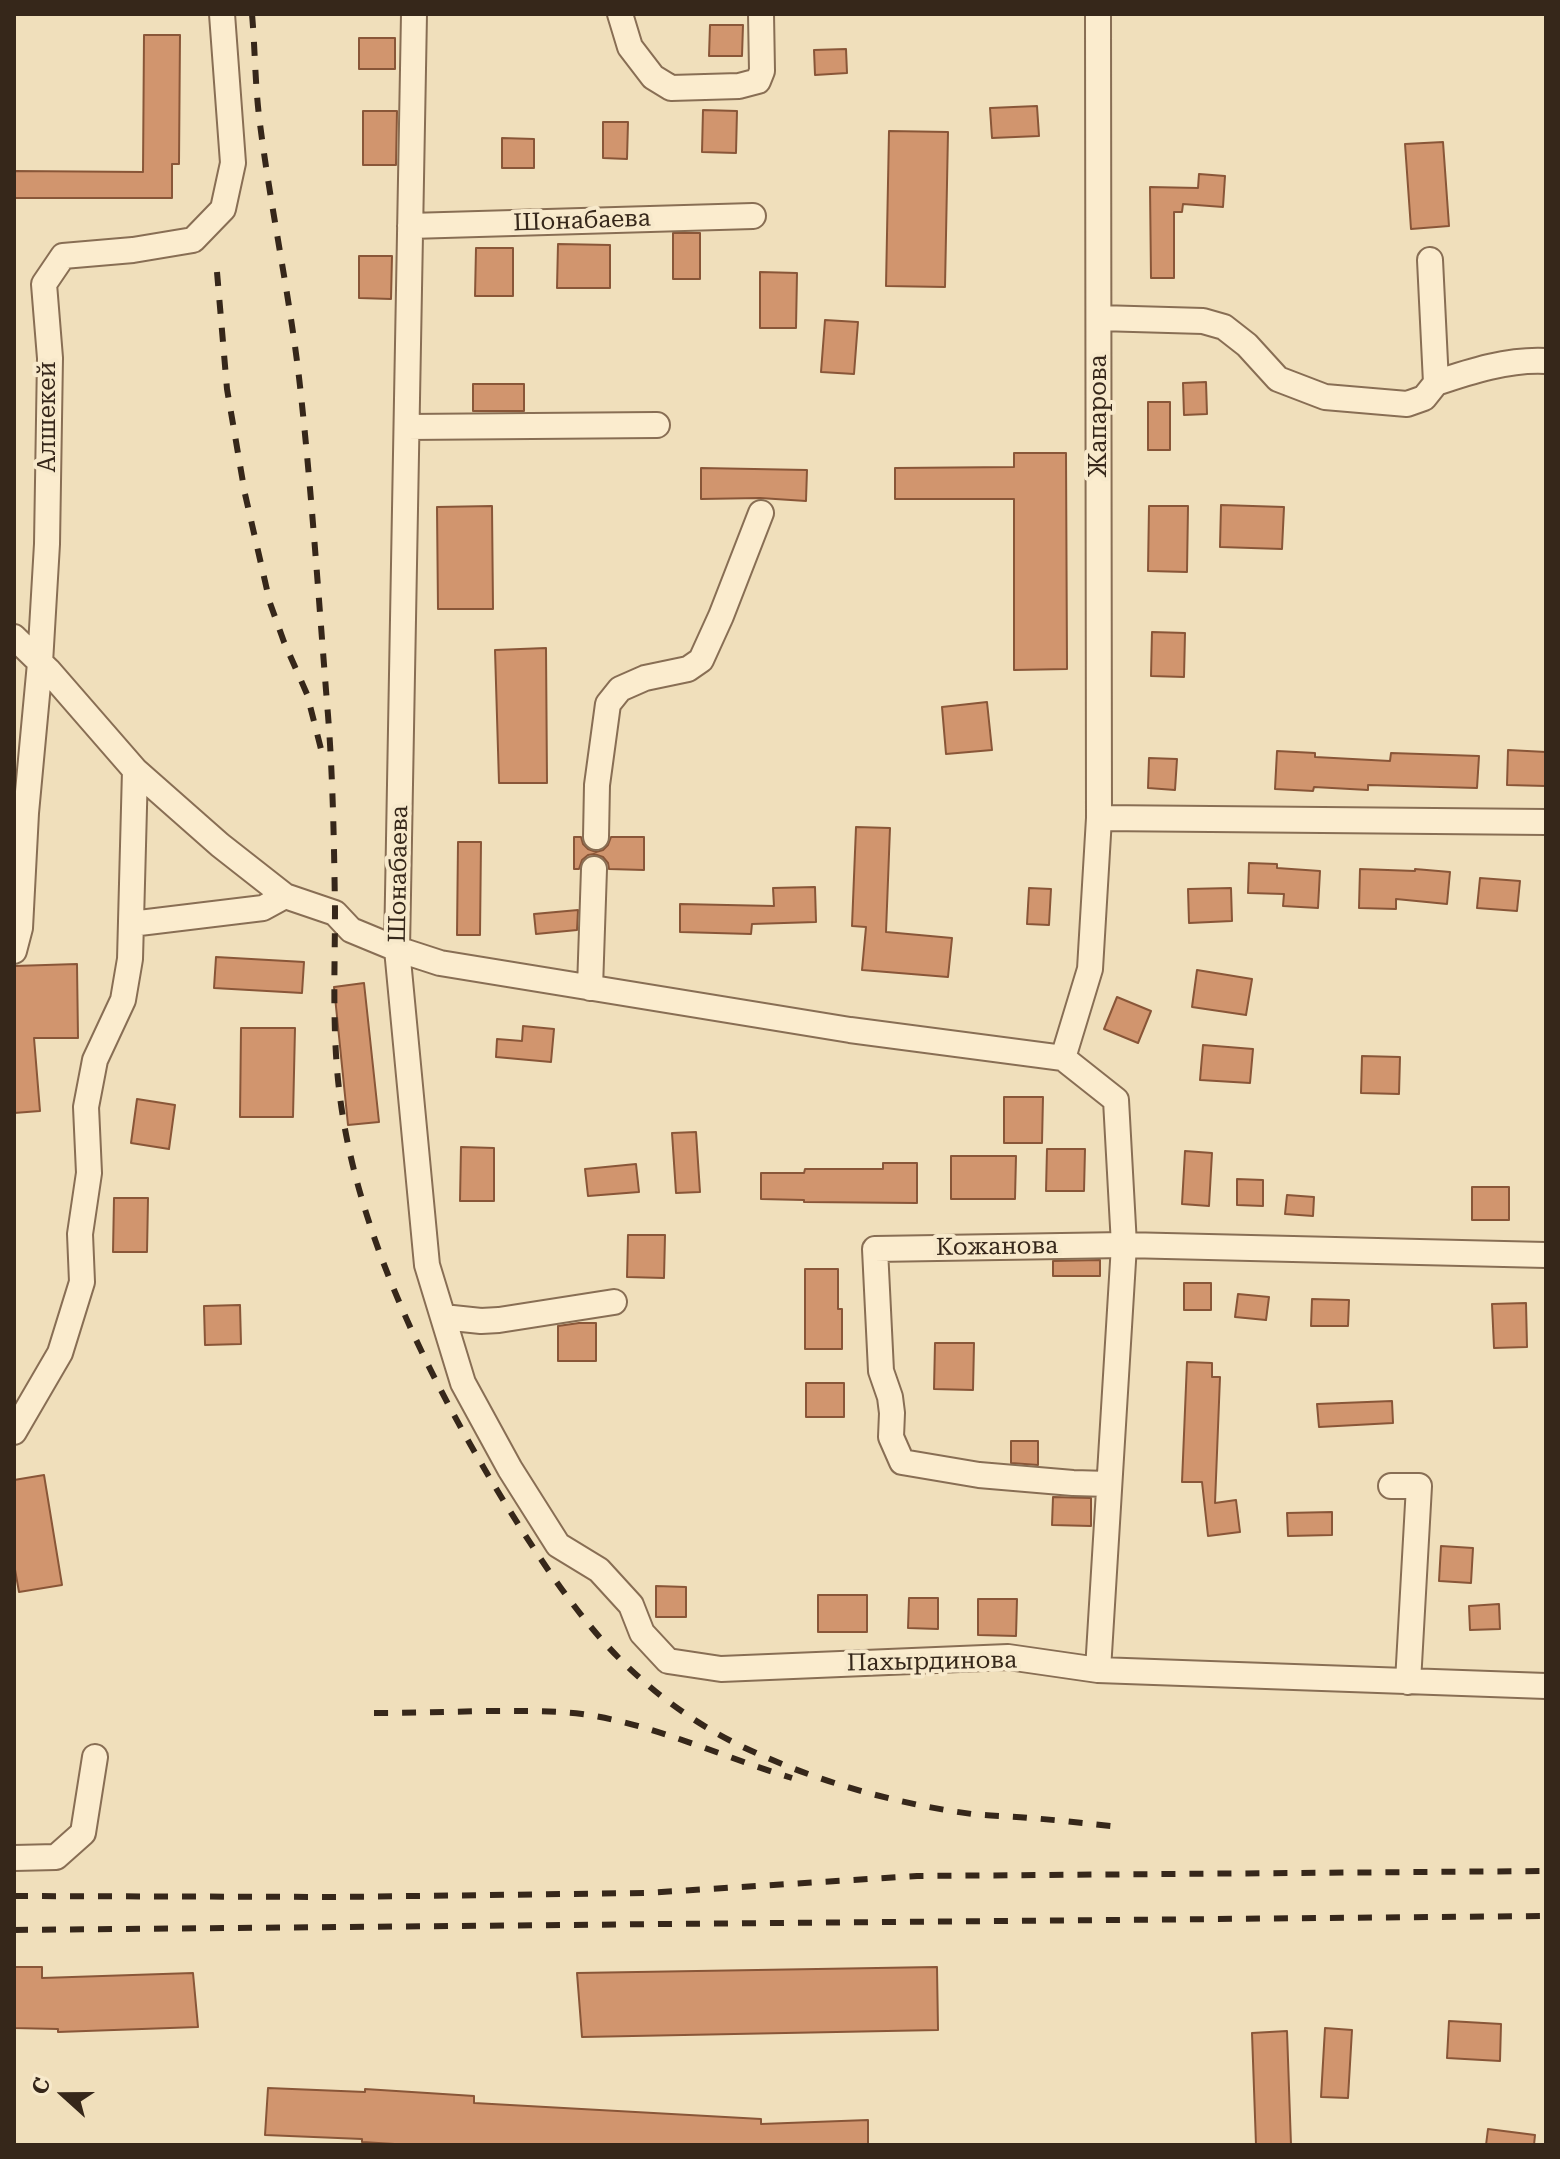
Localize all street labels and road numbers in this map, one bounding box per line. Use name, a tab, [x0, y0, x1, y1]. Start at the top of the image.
street label: Шонабаева	[513, 204, 651, 238]
street label: Жапарова	[1085, 354, 1113, 478]
street label: Алшекей	[34, 361, 62, 473]
street label: Шонабаева	[383, 805, 415, 943]
street label: Кожанова	[936, 1232, 1058, 1262]
street label: Пахырдинова	[847, 1646, 1017, 1678]

